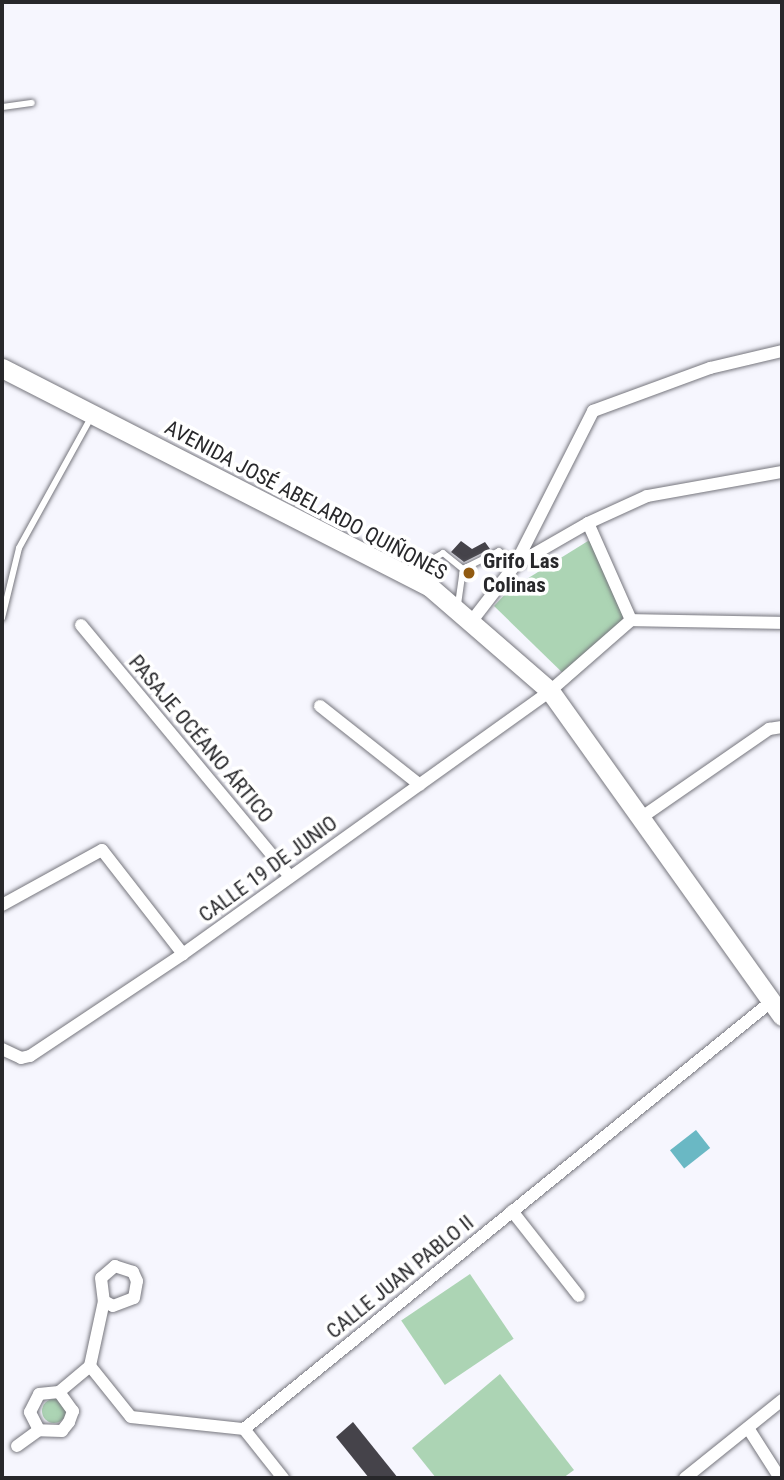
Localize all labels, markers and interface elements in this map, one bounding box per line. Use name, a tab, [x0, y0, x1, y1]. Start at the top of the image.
street label: AVENIDA JOSÉ ABELARDO QUIÑONES	[161, 415, 451, 585]
place label: Grifo Las Colinas	[483, 548, 559, 598]
marker: Grifo Las Colinas	[461, 565, 477, 581]
street label: PASAJE OCÉANO ÁRTICO	[123, 650, 279, 828]
street label: CALLE 19 DE JUNIO	[194, 810, 342, 928]
street label: CALLE JUAN PABLO II	[321, 1210, 479, 1344]

